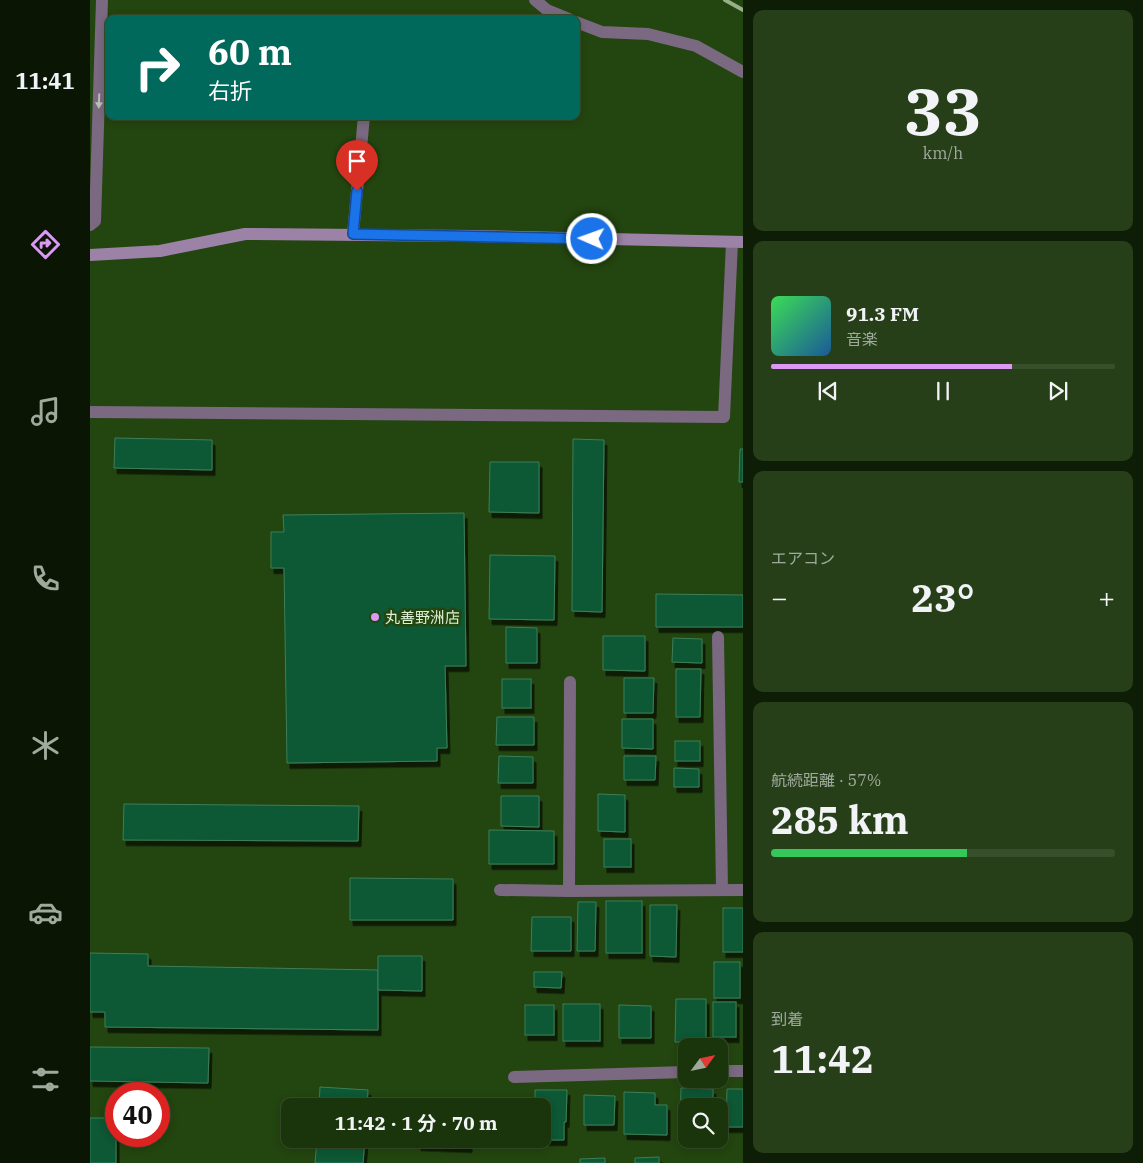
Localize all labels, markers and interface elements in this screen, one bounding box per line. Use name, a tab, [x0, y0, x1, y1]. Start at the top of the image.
text: 60 m	[208, 29, 292, 75]
icon: right	[125, 35, 190, 100]
text: 11:41	[15, 66, 75, 95]
text: 33	[904, 68, 982, 153]
text: 右折	[208, 76, 252, 105]
one-way arrow	[95, 93, 103, 109]
pin	[336, 140, 378, 191]
text: km/h	[923, 143, 963, 163]
icon: arrive	[343, 147, 371, 175]
position arrow	[565, 212, 617, 264]
icon: directions	[28, 227, 63, 262]
text: 91.3 FM	[846, 302, 919, 326]
text: 音楽	[846, 329, 878, 349]
icon: previous	[814, 377, 842, 405]
icon: pause	[929, 377, 957, 405]
icon: next	[1044, 377, 1072, 405]
icon: music	[28, 394, 63, 429]
text: エアコン	[771, 548, 835, 568]
icon: phone	[28, 561, 63, 596]
text: 23°	[911, 573, 975, 622]
text: −	[771, 579, 788, 616]
text: +	[1098, 579, 1115, 616]
place label: 丸善野洲店	[385, 608, 460, 627]
marker: 丸善野洲店	[369, 611, 381, 623]
icon: climate	[28, 728, 63, 763]
text: 航続距離 · 57%	[771, 770, 881, 790]
text: 285 km	[771, 795, 909, 844]
icon: car	[28, 895, 63, 930]
text: 到着	[771, 1009, 803, 1029]
text: 11:42	[771, 1034, 874, 1083]
north arrow	[678, 1038, 728, 1088]
map controls	[678, 1038, 728, 1148]
icon: filters	[28, 1062, 63, 1097]
speed limit sign: 40	[105, 1082, 170, 1147]
button: search	[678, 1098, 728, 1148]
text: 11:42 · 1 分 · 70 m	[335, 1111, 497, 1135]

